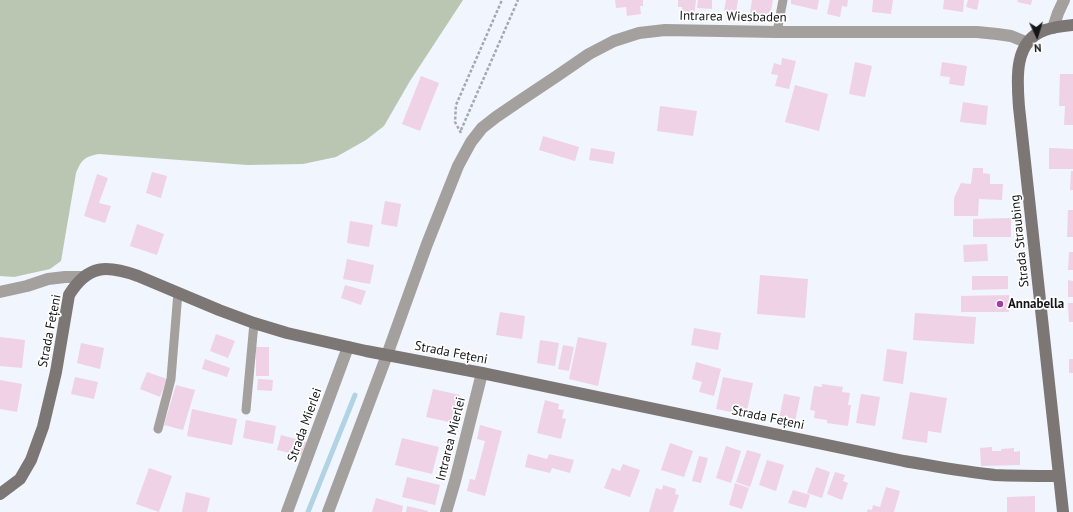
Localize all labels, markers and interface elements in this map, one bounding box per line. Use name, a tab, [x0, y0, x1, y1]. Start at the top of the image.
street label: Intrarea Wiesbaden	[679, 8, 787, 26]
north arrow	[1017, 16, 1057, 56]
text: N	[1034, 41, 1042, 55]
street label: Strada Straubing	[1007, 194, 1033, 288]
street label: Strada Fețeni	[35, 293, 65, 369]
place label: Annabella	[1008, 296, 1064, 312]
marker: Annabella	[995, 299, 1005, 309]
street label: Strada Fețeni	[413, 338, 489, 368]
street label: Strada Mierlei	[284, 386, 326, 464]
street label: Intrarea Mierlei	[433, 395, 469, 483]
street label: Strada Fețeni	[730, 403, 806, 433]

